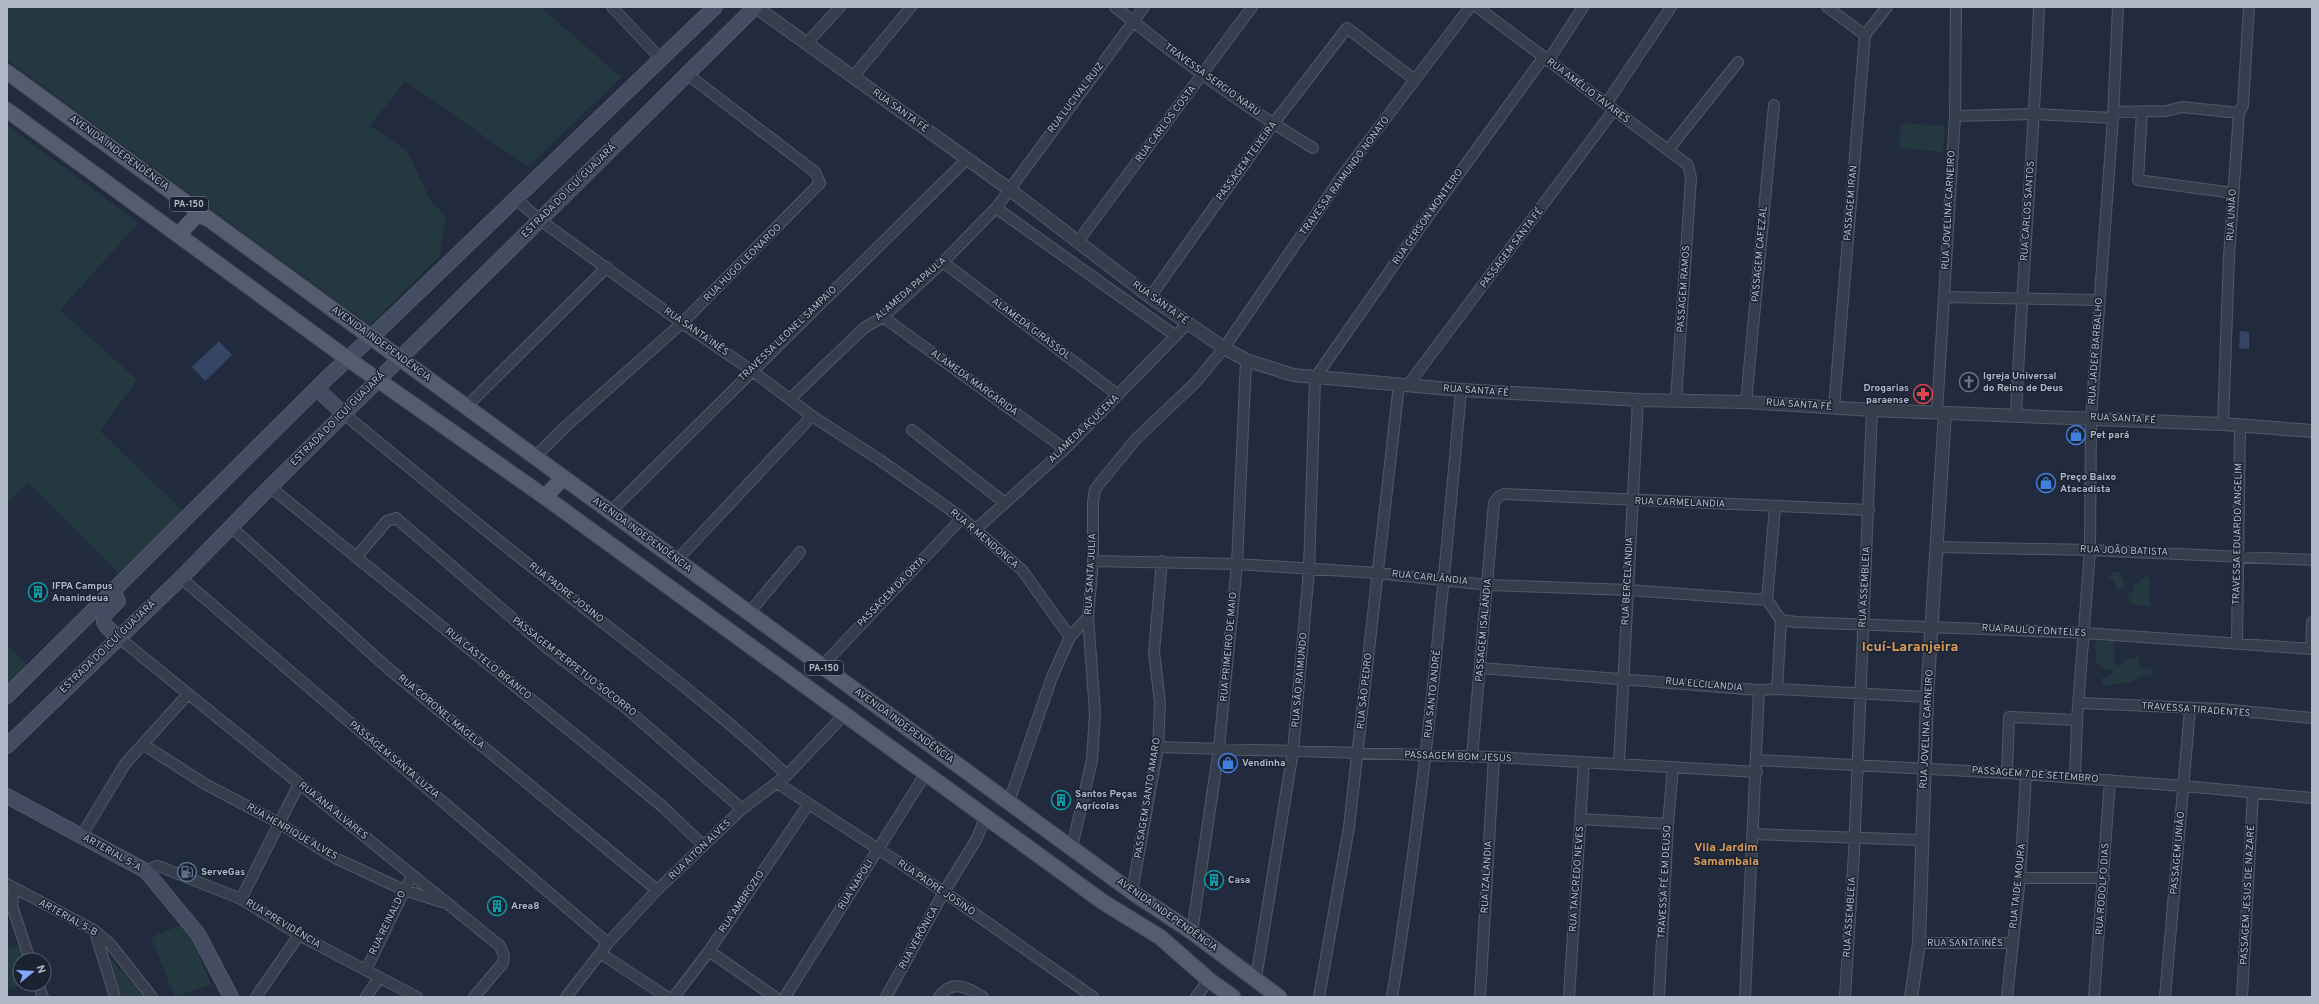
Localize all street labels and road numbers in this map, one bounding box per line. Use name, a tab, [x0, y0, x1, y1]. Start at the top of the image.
street label: TRAVESSA SERGIO NARU	[1161, 41, 1263, 119]
street label: RUA AMÉLIO TAVARES	[1544, 55, 1632, 127]
street label: RUA LUCIVAL RUIZ	[1045, 60, 1107, 136]
street label: RUA CARLOS COSTA	[1133, 83, 1199, 165]
street label: RUA SANTA FÉ	[869, 86, 931, 136]
street label: AVENIDA INDEPENDÊNCIA	[66, 112, 172, 194]
street label: TRAVESSA RAIMUNDO NONATO	[1297, 114, 1393, 238]
street label: PASSAGEM TEIXEIRA	[1214, 119, 1280, 203]
street label: ESTRADA DO ICUÍ GUAJARÁ	[519, 141, 619, 241]
street label: RUA JOVELINA CARNEIRO	[1939, 150, 1959, 270]
street label: RUA CARLOS SANTOS	[2018, 160, 2038, 262]
street label: PASSAGEM IRAN	[1841, 165, 1861, 241]
street label: RUA GERSON MONTEIRO	[1390, 166, 1466, 268]
street label: RUA UNIÃO	[2224, 189, 2240, 241]
road number: PA-150	[170, 197, 208, 211]
street label: PASSAGEM SANTA FÉ	[1477, 205, 1547, 291]
street label: PASSAGEM CAFEZAL	[1749, 205, 1771, 303]
street label: RUA HUGO LEONARDO	[701, 221, 785, 305]
street label: PASSAGEM RAMOS	[1674, 245, 1694, 333]
street label: ALAMEDA PAPAULA	[872, 254, 950, 324]
street label: RUA SANTA FÉ	[1129, 278, 1191, 328]
street label: TRAVESSA LEONEL SAMPAIO	[736, 283, 840, 385]
street label: ALAMEDA GIRASSOL	[989, 295, 1073, 363]
street label: RUA JADER BARBALHO	[2086, 297, 2106, 405]
street label: AVENIDA INDEPENDÊNCIA	[328, 303, 434, 385]
street label: RUA SANTA INÊS	[661, 305, 731, 359]
street label: ALAMEDA MARGARIDA	[928, 347, 1020, 419]
street label: ESTRADA DO ICUÍ GUAJARÁ	[288, 369, 388, 469]
street label: RUA SANTA FÉ	[1443, 382, 1509, 400]
street label: ALAMEDA AÇUCENA	[1046, 392, 1122, 466]
street label: RUA SANTA FÉ	[1766, 396, 1832, 414]
street label: RUA SANTA FÉ	[2090, 411, 2156, 427]
street label: TRAVESSA EDUARDO ANGELIM	[2230, 463, 2246, 605]
street label: AVENIDA INDEPENDÊNCIA	[589, 494, 695, 576]
street label: RUA CARMELANDIA	[1634, 495, 1726, 511]
street label: RUA R MENDONCA	[947, 506, 1021, 572]
street label: RUA SANTA JULIA	[1082, 533, 1100, 615]
street label: RUA BERCELANDIA	[1619, 536, 1637, 626]
street label: RUA JOÃO BATISTA	[2080, 543, 2168, 559]
street label: RUA ASSEMBLEIA	[1856, 546, 1874, 628]
street label: PASSAGEM DA ORTA	[855, 554, 929, 630]
street label: RUA PADRE JOSINO	[526, 560, 606, 626]
street label: RUA CARLÂNDIA	[1391, 568, 1469, 589]
street label: PASSAGEM ISALÂNDIA	[1473, 578, 1495, 682]
street label: RUA PRIMEIRO DE MAIO	[1218, 592, 1240, 702]
street label: ESTRADA DO ICUÍ GUAJARÁ	[57, 598, 159, 696]
street label: PASSAGEM PERPETUO SOCORRO	[509, 614, 639, 720]
street label: RUA PAULO FONTELES	[1981, 622, 2087, 640]
street label: RUA CASTELO BRANCO	[442, 625, 534, 703]
street label: RUA SÃO RAIMUNDO	[1289, 632, 1311, 728]
street label: RUA SANTO ANDRÉ	[1422, 649, 1444, 739]
street label: RUA SÃO PEDRO	[1355, 652, 1375, 730]
road number: PA-150	[805, 661, 843, 675]
street label: RUA JOVELINA CARNEIRO	[1917, 669, 1937, 789]
street label: RUA CORONEL MAGELA	[395, 672, 487, 752]
street label: RUA ELCILANDIA	[1665, 675, 1744, 695]
street label: AVENIDA INDEPENDÊNCIA	[851, 685, 957, 767]
street label: TRAVESSA TIRADENTES	[2141, 700, 2251, 720]
street label: PASSAGEM SANTA LUZIA	[346, 718, 442, 802]
street label: PASSAGEM SANTO AMARO	[1132, 737, 1164, 859]
street label: PASSAGEM BOM JESUS	[1404, 749, 1512, 765]
street label: PASSAGEM 7 DE SETEMBRO	[1971, 764, 2099, 786]
street label: RUA ANA ALVARES	[296, 779, 370, 843]
street label: RUA HENRIQUE ALVES	[244, 801, 340, 863]
street label: PASSAGEM UNIÃO	[2168, 811, 2188, 895]
street label: RUA AITON ALVES	[666, 817, 734, 883]
street label: TRAVESSA FÉ EM DEUSQ	[1656, 825, 1674, 939]
street label: PASSAGEM JESUS DE NAZARÉ	[2238, 825, 2258, 965]
street label: RUA TANCREDO NEVES	[1567, 826, 1587, 932]
street label: ARTERIAL 5-A	[80, 832, 144, 875]
street label: RUA IZALANDIA	[1479, 840, 1495, 914]
street label: RUA TAIDE MOURA	[2007, 842, 2029, 929]
street label: RUA RODOLFO DIAS	[2093, 842, 2113, 936]
street label: RUA NAPOLI	[835, 857, 877, 913]
street label: RUA PADRE JOSINO	[895, 857, 977, 919]
street label: RUA AMBROZIO	[716, 868, 768, 936]
street label: AVENIDA INDEPENDÊNCIA	[1114, 875, 1220, 955]
street label: RUA ASSEMBLEIA	[1841, 876, 1859, 958]
street label: RUA REINALDO	[367, 889, 409, 957]
street label: RUA PREVIDÊNCIA	[243, 896, 323, 952]
street label: ARTERIAL 5-B	[36, 897, 100, 939]
street label: RUA VERÔNICA	[896, 904, 942, 972]
street label: RUA SANTA INÊS	[1927, 937, 2003, 950]

